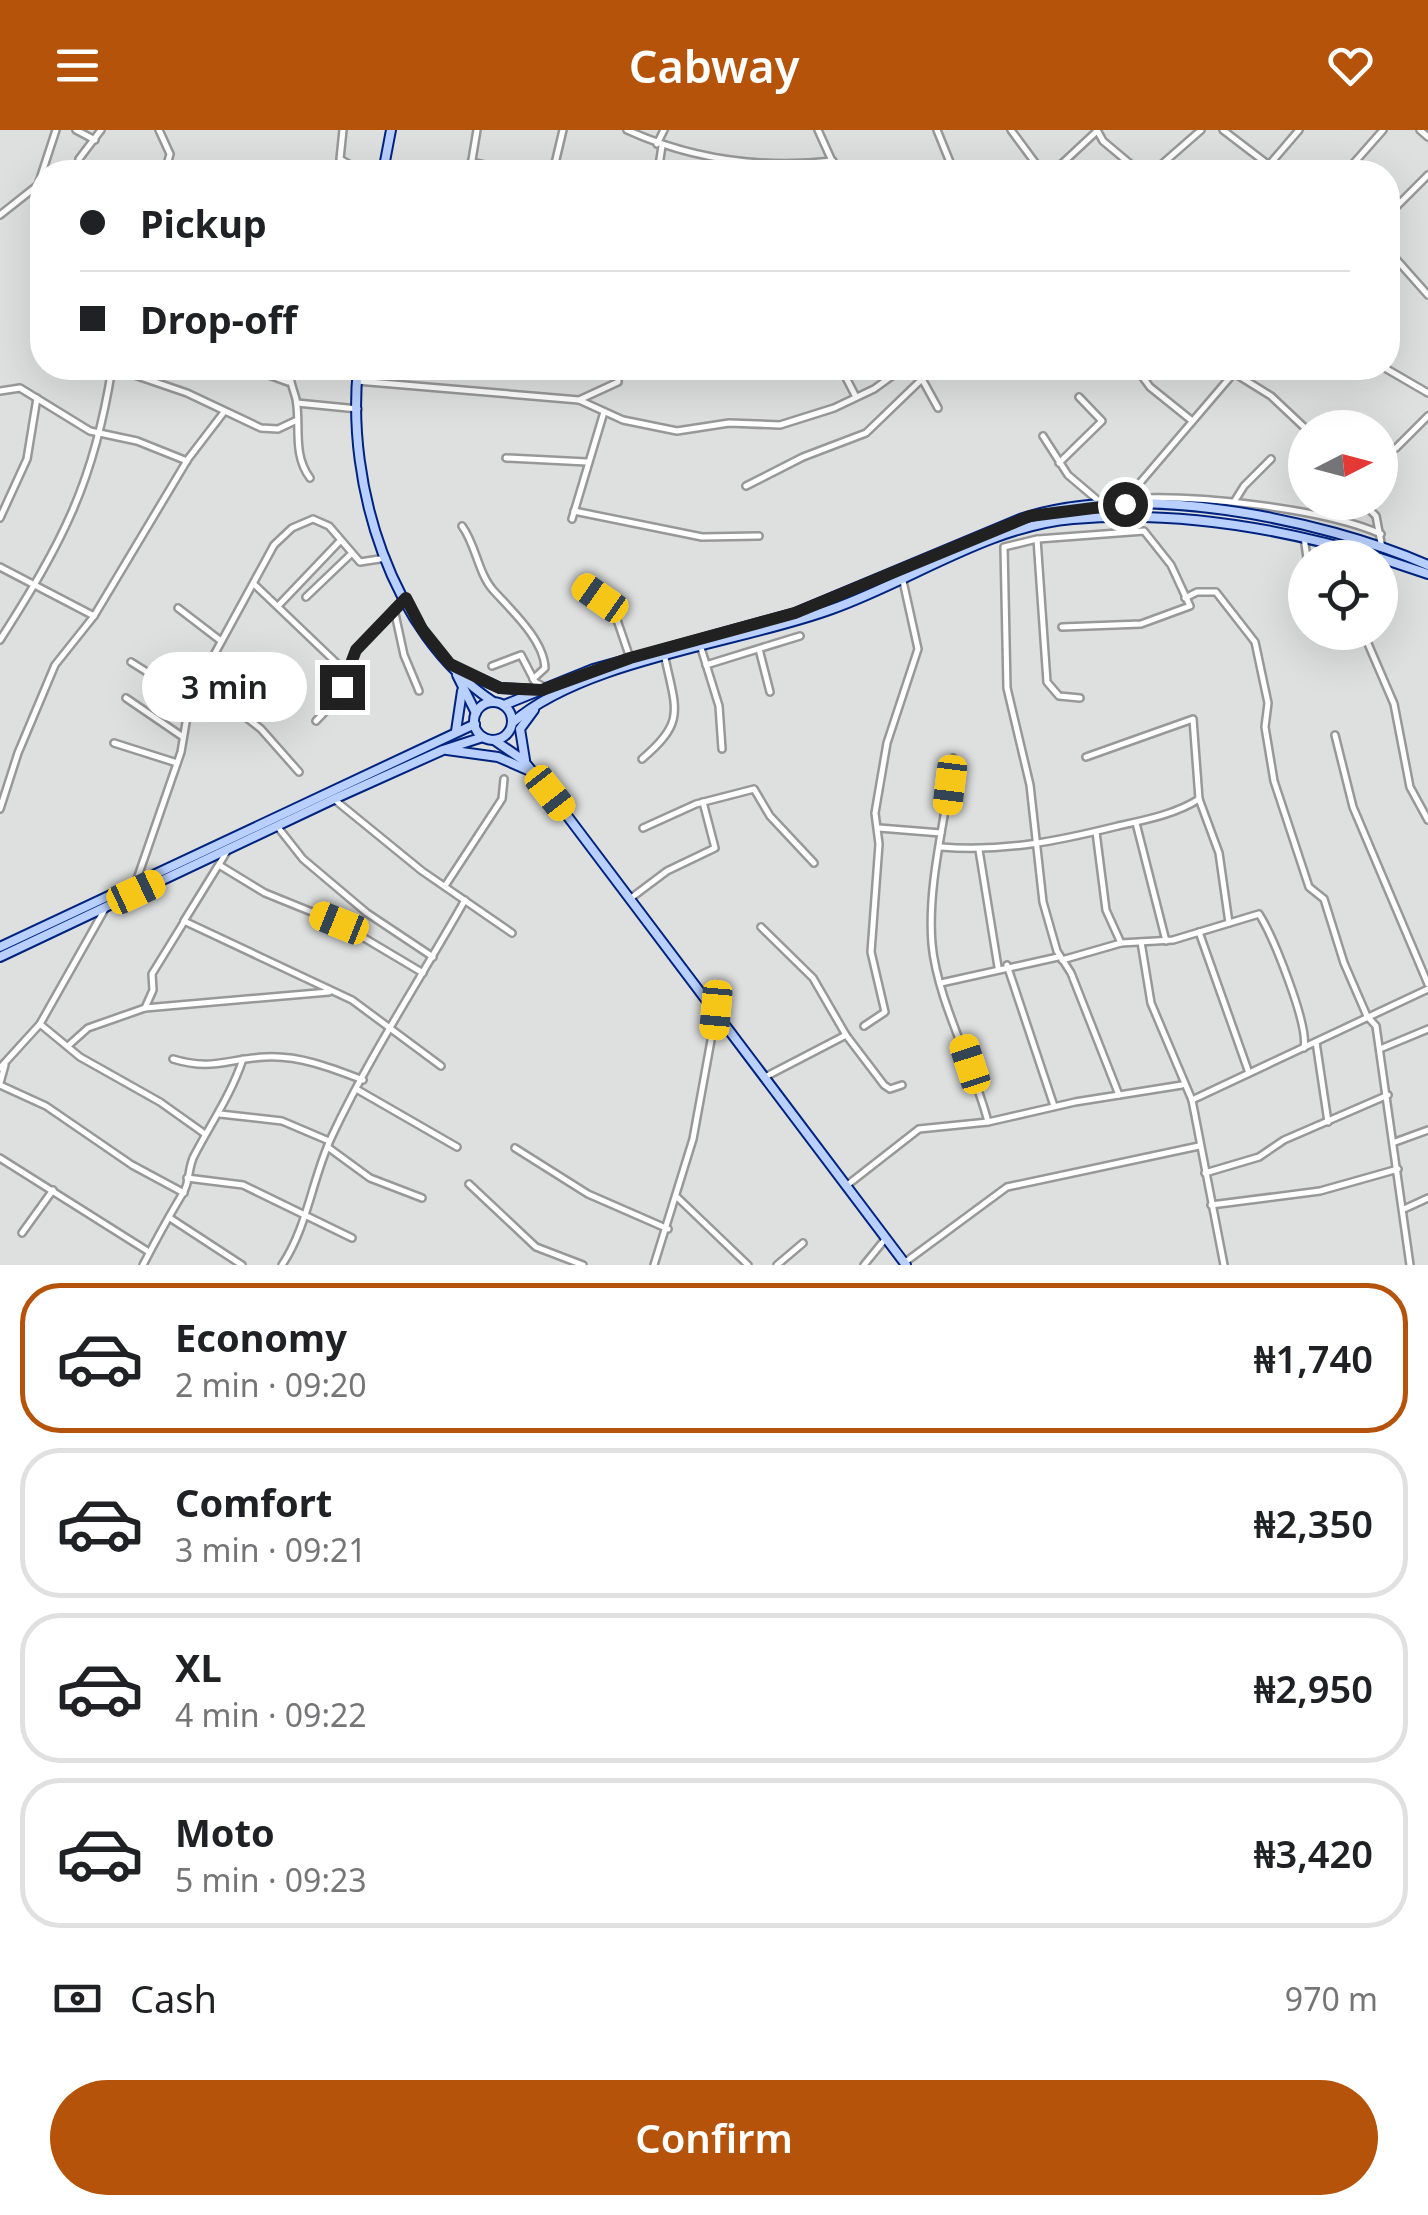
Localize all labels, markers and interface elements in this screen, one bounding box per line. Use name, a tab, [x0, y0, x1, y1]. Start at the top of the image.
text: Cabway	[629, 35, 799, 96]
icon: menu	[50, 38, 105, 93]
icon: heart	[1323, 38, 1378, 93]
text: Pickup	[140, 197, 267, 249]
text: Drop-off	[140, 293, 297, 345]
north arrow	[1288, 410, 1398, 520]
map controls	[1288, 410, 1398, 650]
route start	[1103, 482, 1148, 527]
button: locate	[1288, 540, 1398, 650]
car	[567, 569, 633, 627]
callout: 3 min	[142, 652, 307, 722]
text: 3 min	[181, 665, 268, 708]
route end	[320, 665, 365, 710]
car	[931, 753, 969, 817]
car	[520, 760, 580, 826]
car	[102, 866, 170, 918]
car	[306, 898, 372, 948]
car	[698, 979, 734, 1041]
car	[946, 1031, 994, 1097]
text: Economy	[175, 1311, 347, 1363]
icon: car	[55, 1313, 145, 1403]
text: ₦1,740	[1254, 1332, 1373, 1384]
text: 2 min · 09:20	[175, 1363, 367, 1406]
text: Comfort	[175, 1476, 332, 1528]
icon: car	[55, 1478, 145, 1568]
text: ₦2,350	[1254, 1497, 1373, 1549]
text: 3 min · 09:21	[175, 1528, 367, 1571]
text: XL	[175, 1641, 222, 1693]
icon: car	[55, 1643, 145, 1733]
text: ₦2,950	[1254, 1662, 1373, 1714]
text: 4 min · 09:22	[175, 1693, 367, 1736]
text: Moto	[175, 1806, 275, 1858]
icon: car	[55, 1808, 145, 1898]
text: ₦3,420	[1254, 1827, 1373, 1879]
text: 5 min · 09:23	[175, 1858, 367, 1901]
icon: cash	[50, 1971, 105, 2026]
text: Cash	[130, 1972, 217, 2024]
text: 970 m	[1285, 1977, 1378, 2020]
button: Confirm	[50, 2080, 1378, 2195]

